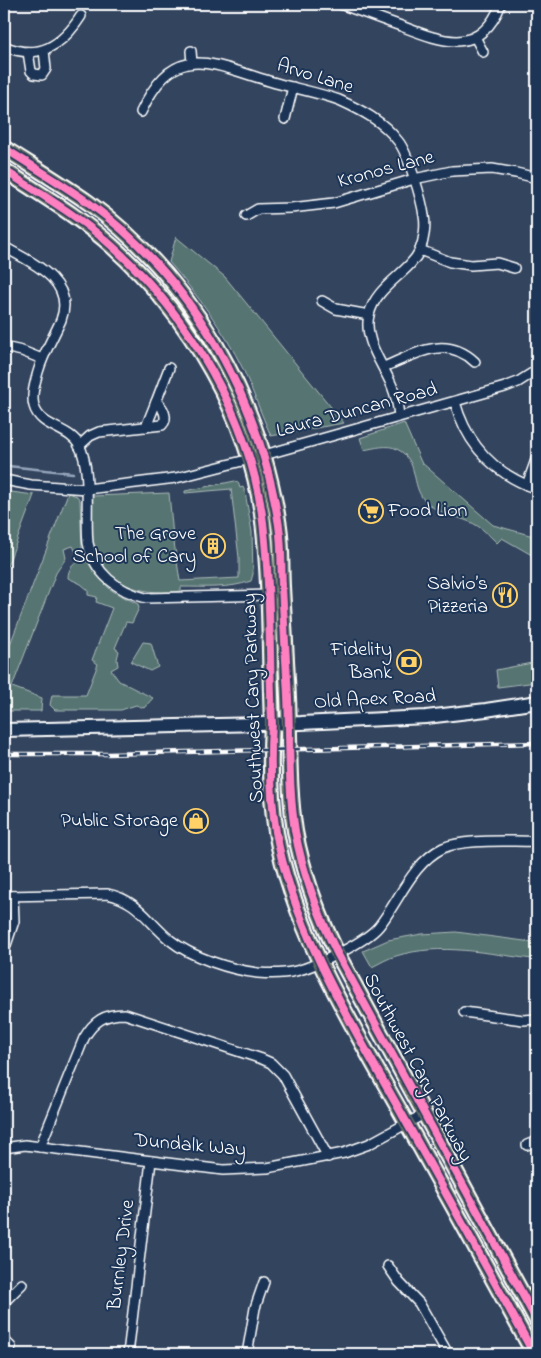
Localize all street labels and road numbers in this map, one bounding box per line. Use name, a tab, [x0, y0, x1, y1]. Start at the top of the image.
street label: Arvo Lane	[273, 52, 357, 102]
street label: Kronos Lane	[335, 143, 437, 197]
street label: Laura Duncan Road	[273, 376, 441, 446]
street label: Southwest Cary Parkway	[236, 593, 272, 803]
street label: Old Apex Road	[313, 682, 437, 718]
street label: Southwest Cary Parkway	[355, 968, 479, 1168]
street label: Dundalk Way	[132, 1127, 247, 1165]
street label: Burnley Drive	[101, 1198, 143, 1313]

